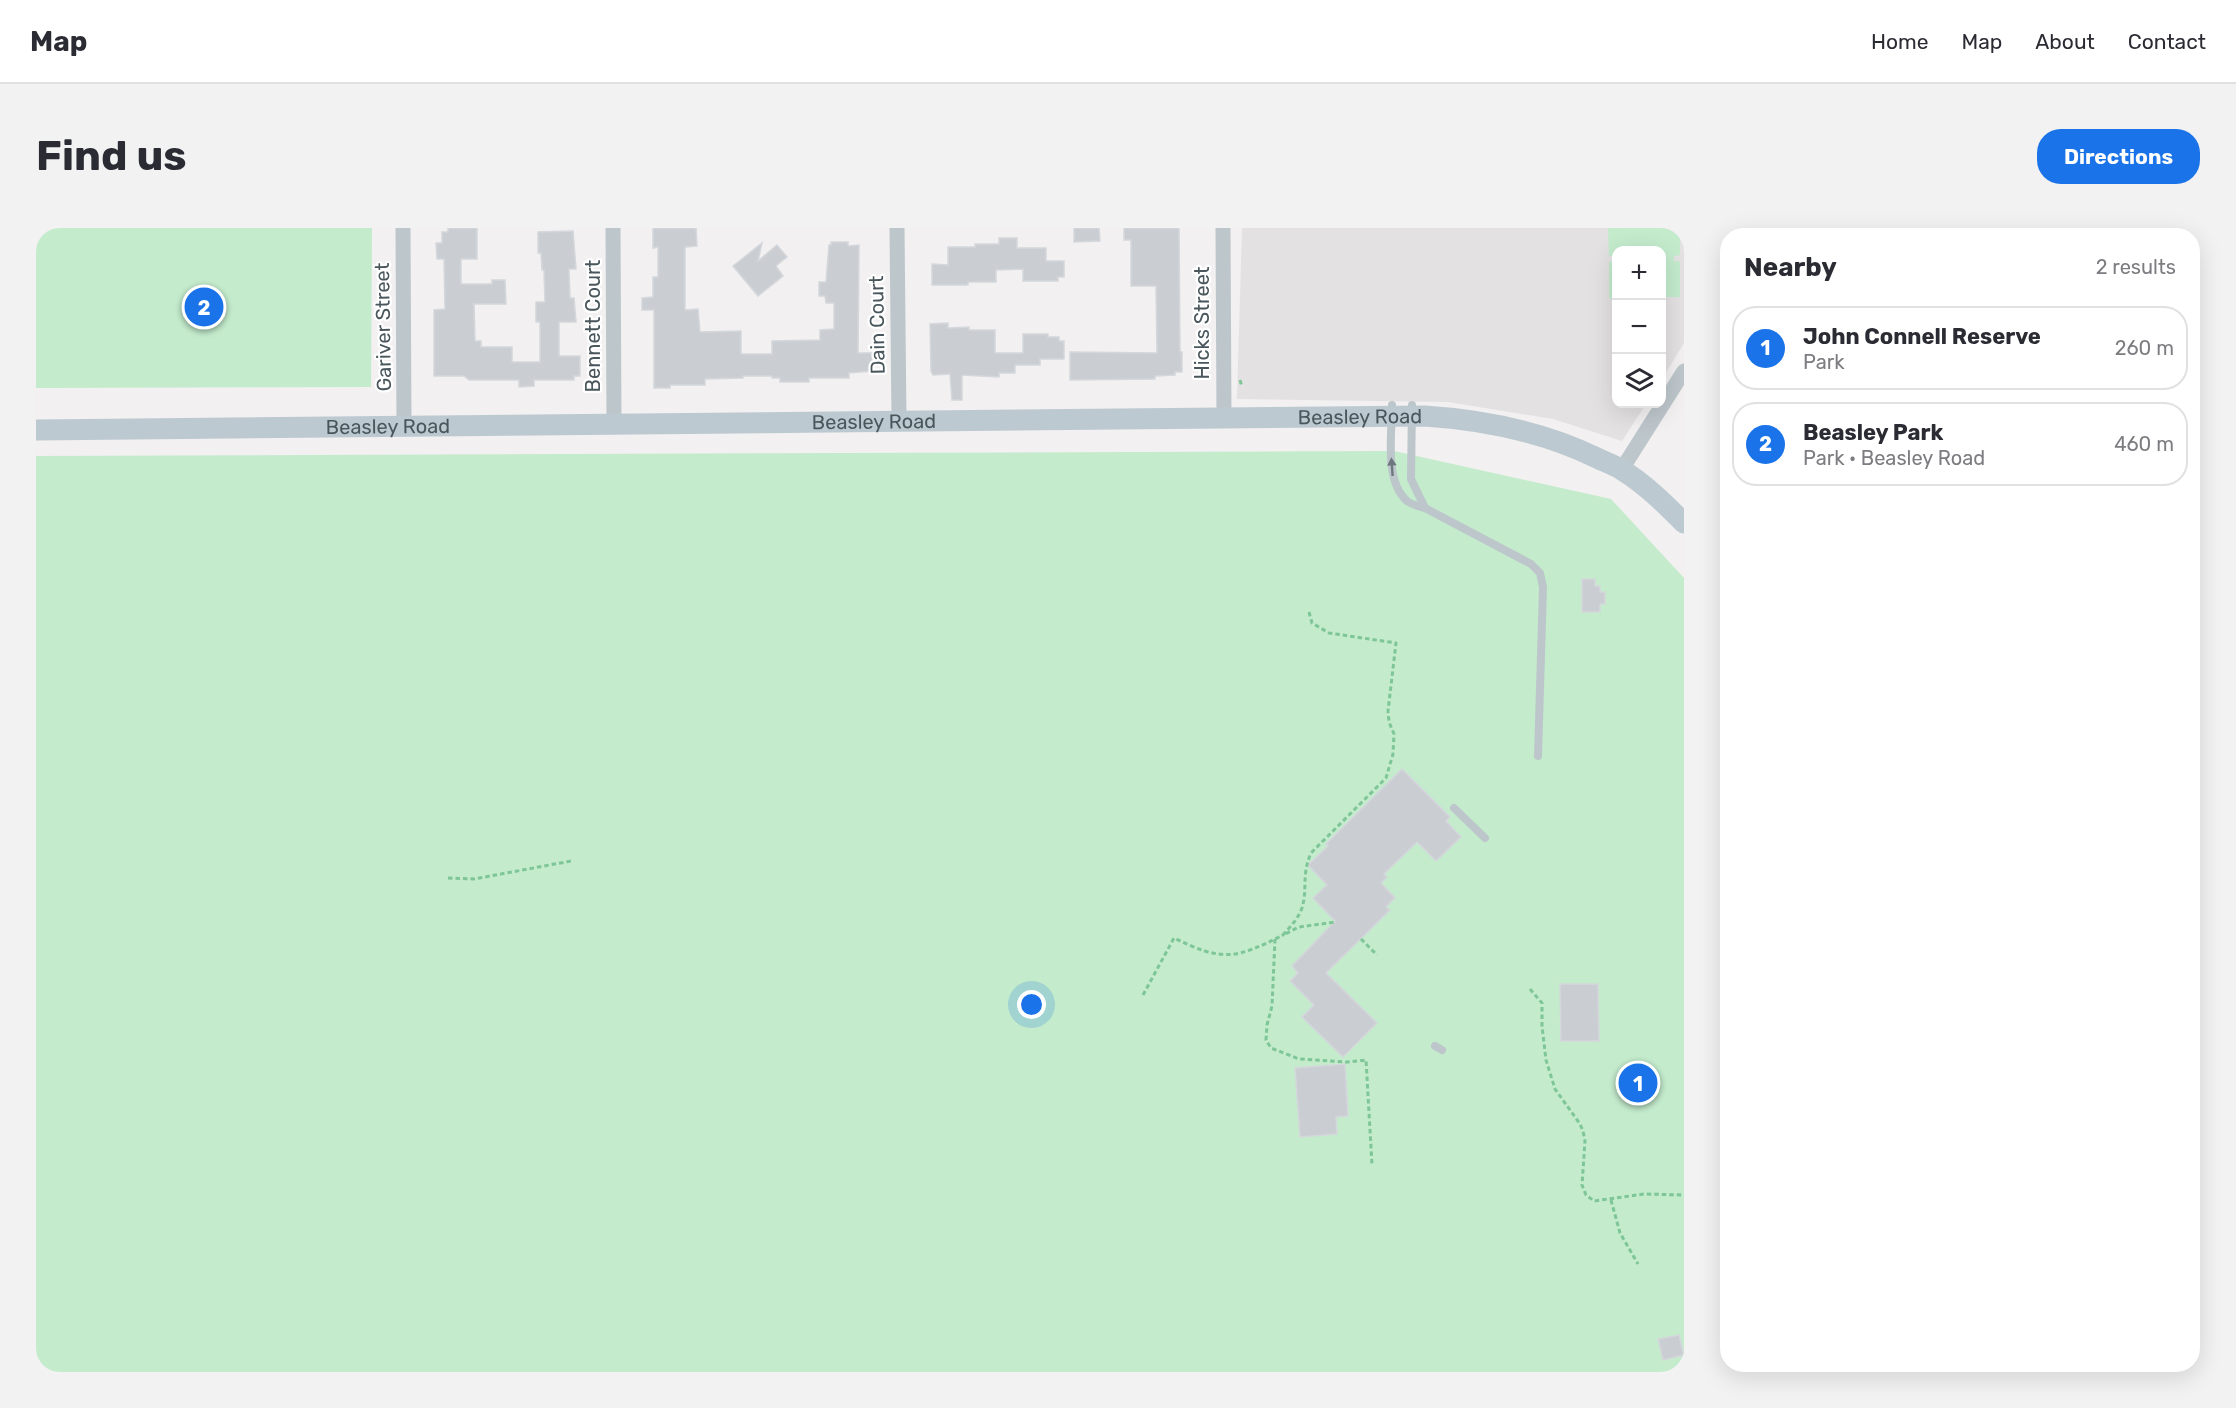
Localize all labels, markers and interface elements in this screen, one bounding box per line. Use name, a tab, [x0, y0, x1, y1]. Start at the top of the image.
text: Map	[30, 25, 87, 58]
text: Home	[1871, 29, 1928, 54]
text: Map	[1961, 29, 2002, 54]
text: About	[2035, 29, 2095, 54]
text: Contact	[2128, 29, 2206, 54]
button: Directions	[2037, 129, 2200, 184]
text: Find us	[36, 131, 187, 181]
map controls	[1612, 246, 1666, 408]
button: +	[1612, 246, 1666, 300]
text: Nearby	[1744, 252, 1837, 283]
text: 2 results	[2096, 255, 2176, 279]
street label: Bennett Court	[581, 259, 605, 392]
street label: Gariver Street	[370, 262, 396, 392]
street label: Hicks Street	[1190, 266, 1214, 380]
street label: Dain Court	[864, 275, 890, 375]
pin: 2	[184, 284, 224, 329]
button: −	[1612, 300, 1666, 354]
text: John Connell Reserve	[1803, 323, 2041, 350]
text: 1	[1761, 336, 1770, 360]
text: 260 m	[2115, 336, 2174, 360]
text: Park	[1803, 350, 1845, 374]
button: layers	[1612, 354, 1666, 408]
street label: Beasley Road	[1298, 404, 1422, 429]
street label: Beasley Road	[812, 409, 936, 434]
street label: Beasley Road	[326, 414, 450, 439]
text: Beasley Park	[1803, 419, 1943, 446]
text: 2	[1759, 432, 1772, 456]
text: 460 m	[2114, 432, 2174, 456]
text: Park · Beasley Road	[1803, 446, 1985, 470]
one-way arrow	[1388, 457, 1397, 476]
your location	[1017, 990, 1046, 1019]
pin: 1	[1618, 1060, 1658, 1106]

